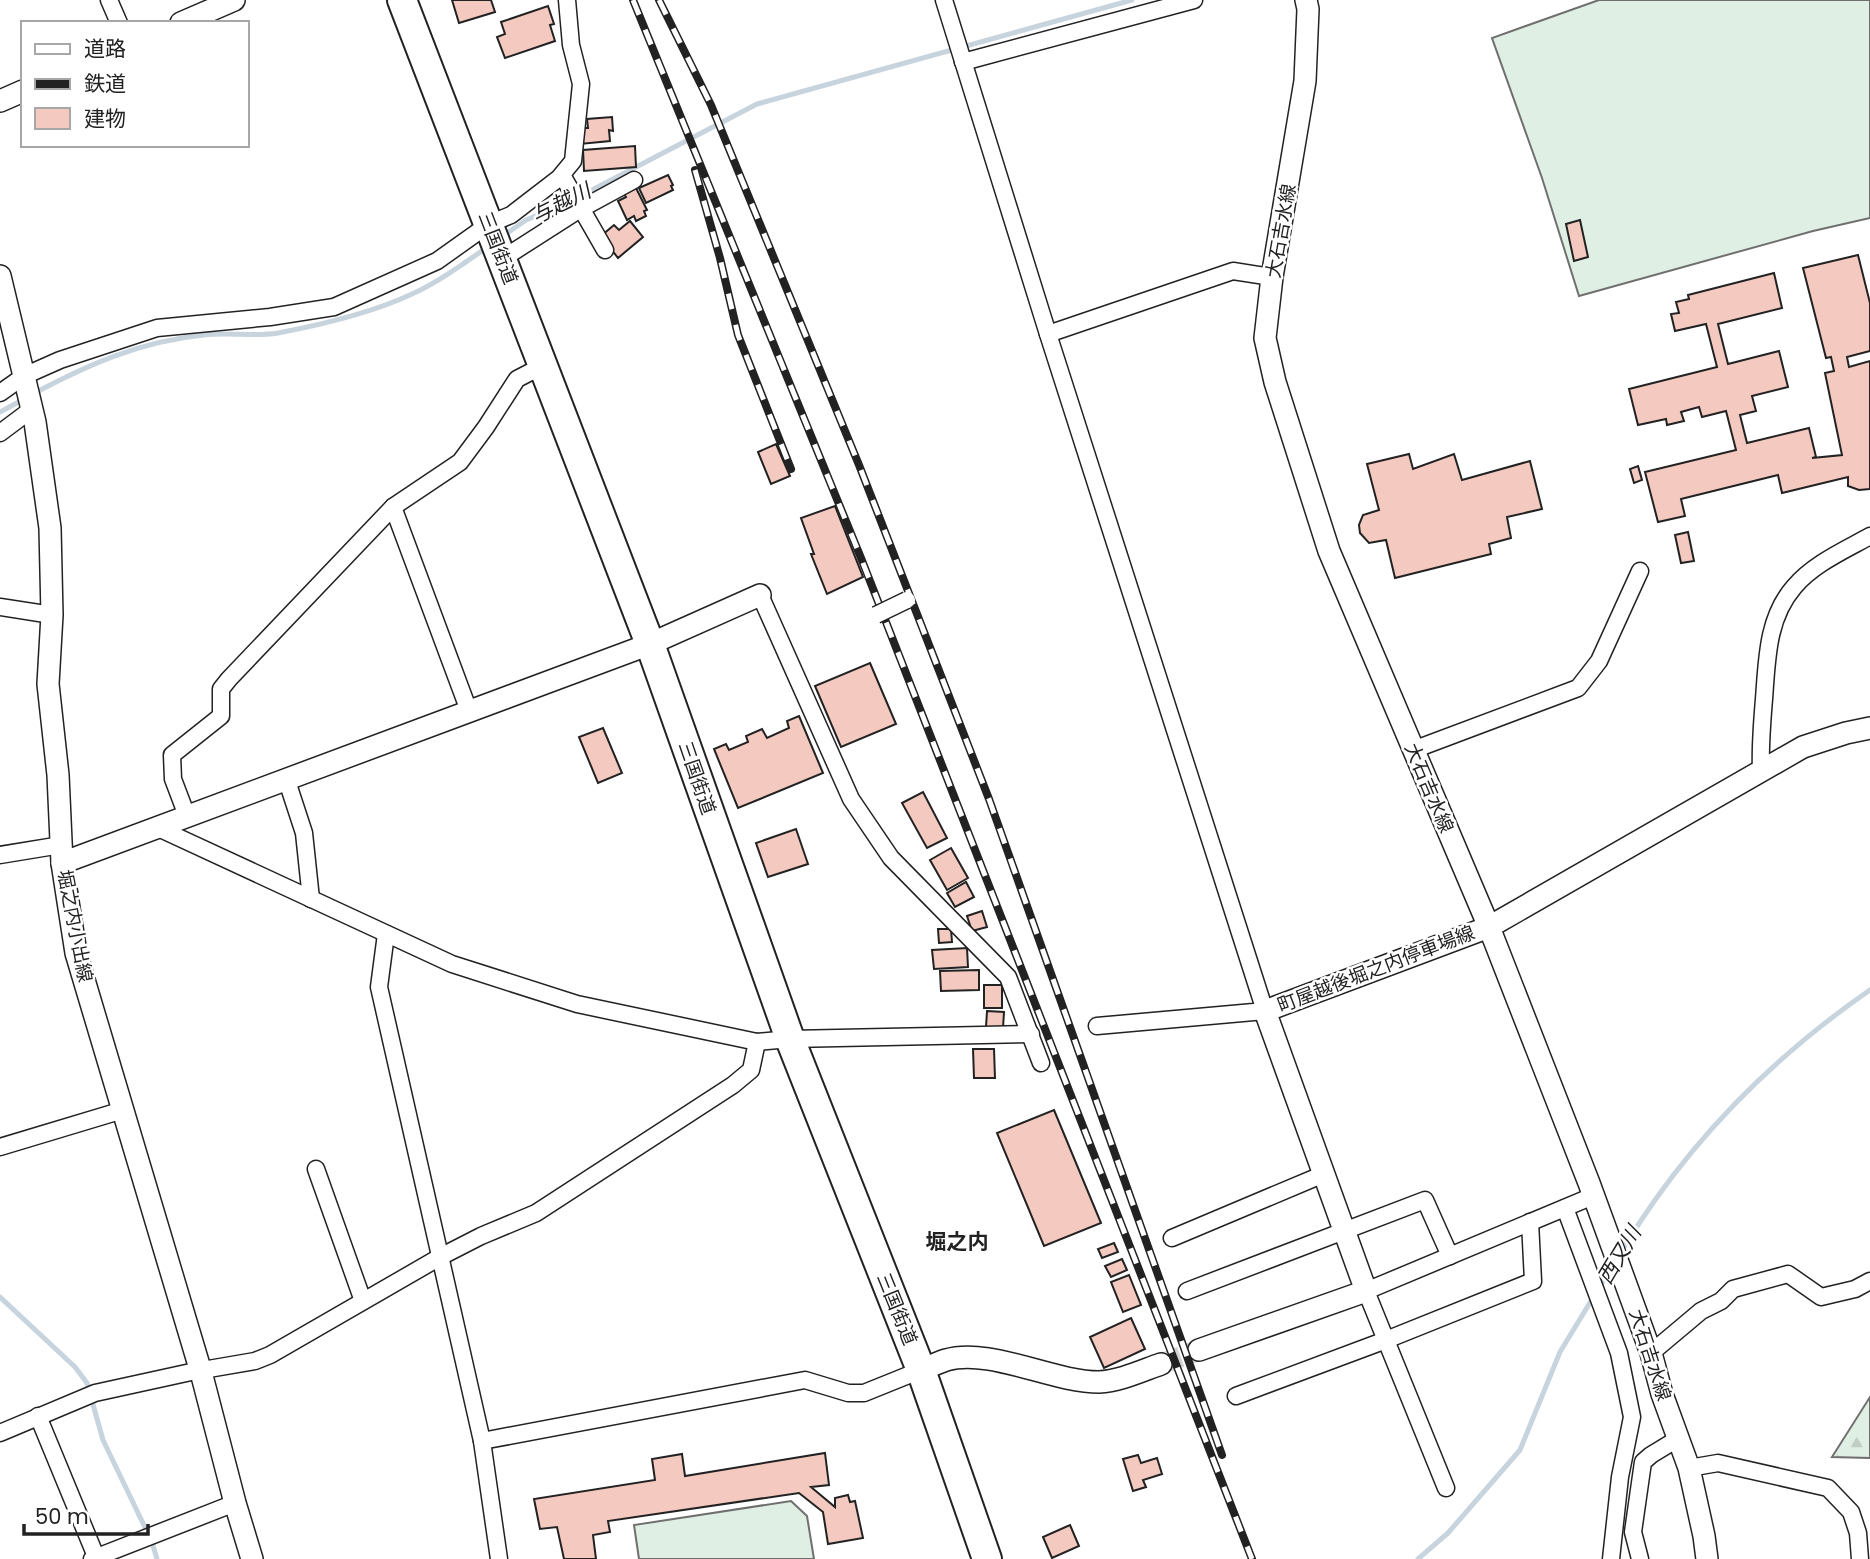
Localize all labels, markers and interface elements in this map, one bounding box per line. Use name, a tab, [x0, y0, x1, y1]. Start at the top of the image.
legend	[21, 21, 248, 147]
text: 道路	[84, 34, 126, 63]
text: 鉄道	[84, 69, 126, 98]
text: 建物	[84, 104, 126, 133]
water label: 与越川	[526, 175, 597, 230]
street label: 大石吉水線	[1259, 182, 1303, 280]
street label: 三国街道	[472, 208, 524, 288]
street label: 三国街道	[672, 738, 722, 818]
street label: 大石吉水線	[1398, 739, 1460, 837]
street label: 堀之内小出線	[51, 867, 99, 985]
street label: 町屋越後堀之内停車場線	[1274, 919, 1478, 1019]
water label: 西又川	[1590, 1219, 1649, 1289]
district label: 堀之内	[926, 1227, 989, 1256]
street label: 三国街道	[870, 1269, 924, 1349]
street label: 大石吉水線	[1622, 1306, 1678, 1404]
scale bar	[24, 1492, 149, 1536]
text: 50 m	[35, 1502, 89, 1531]

